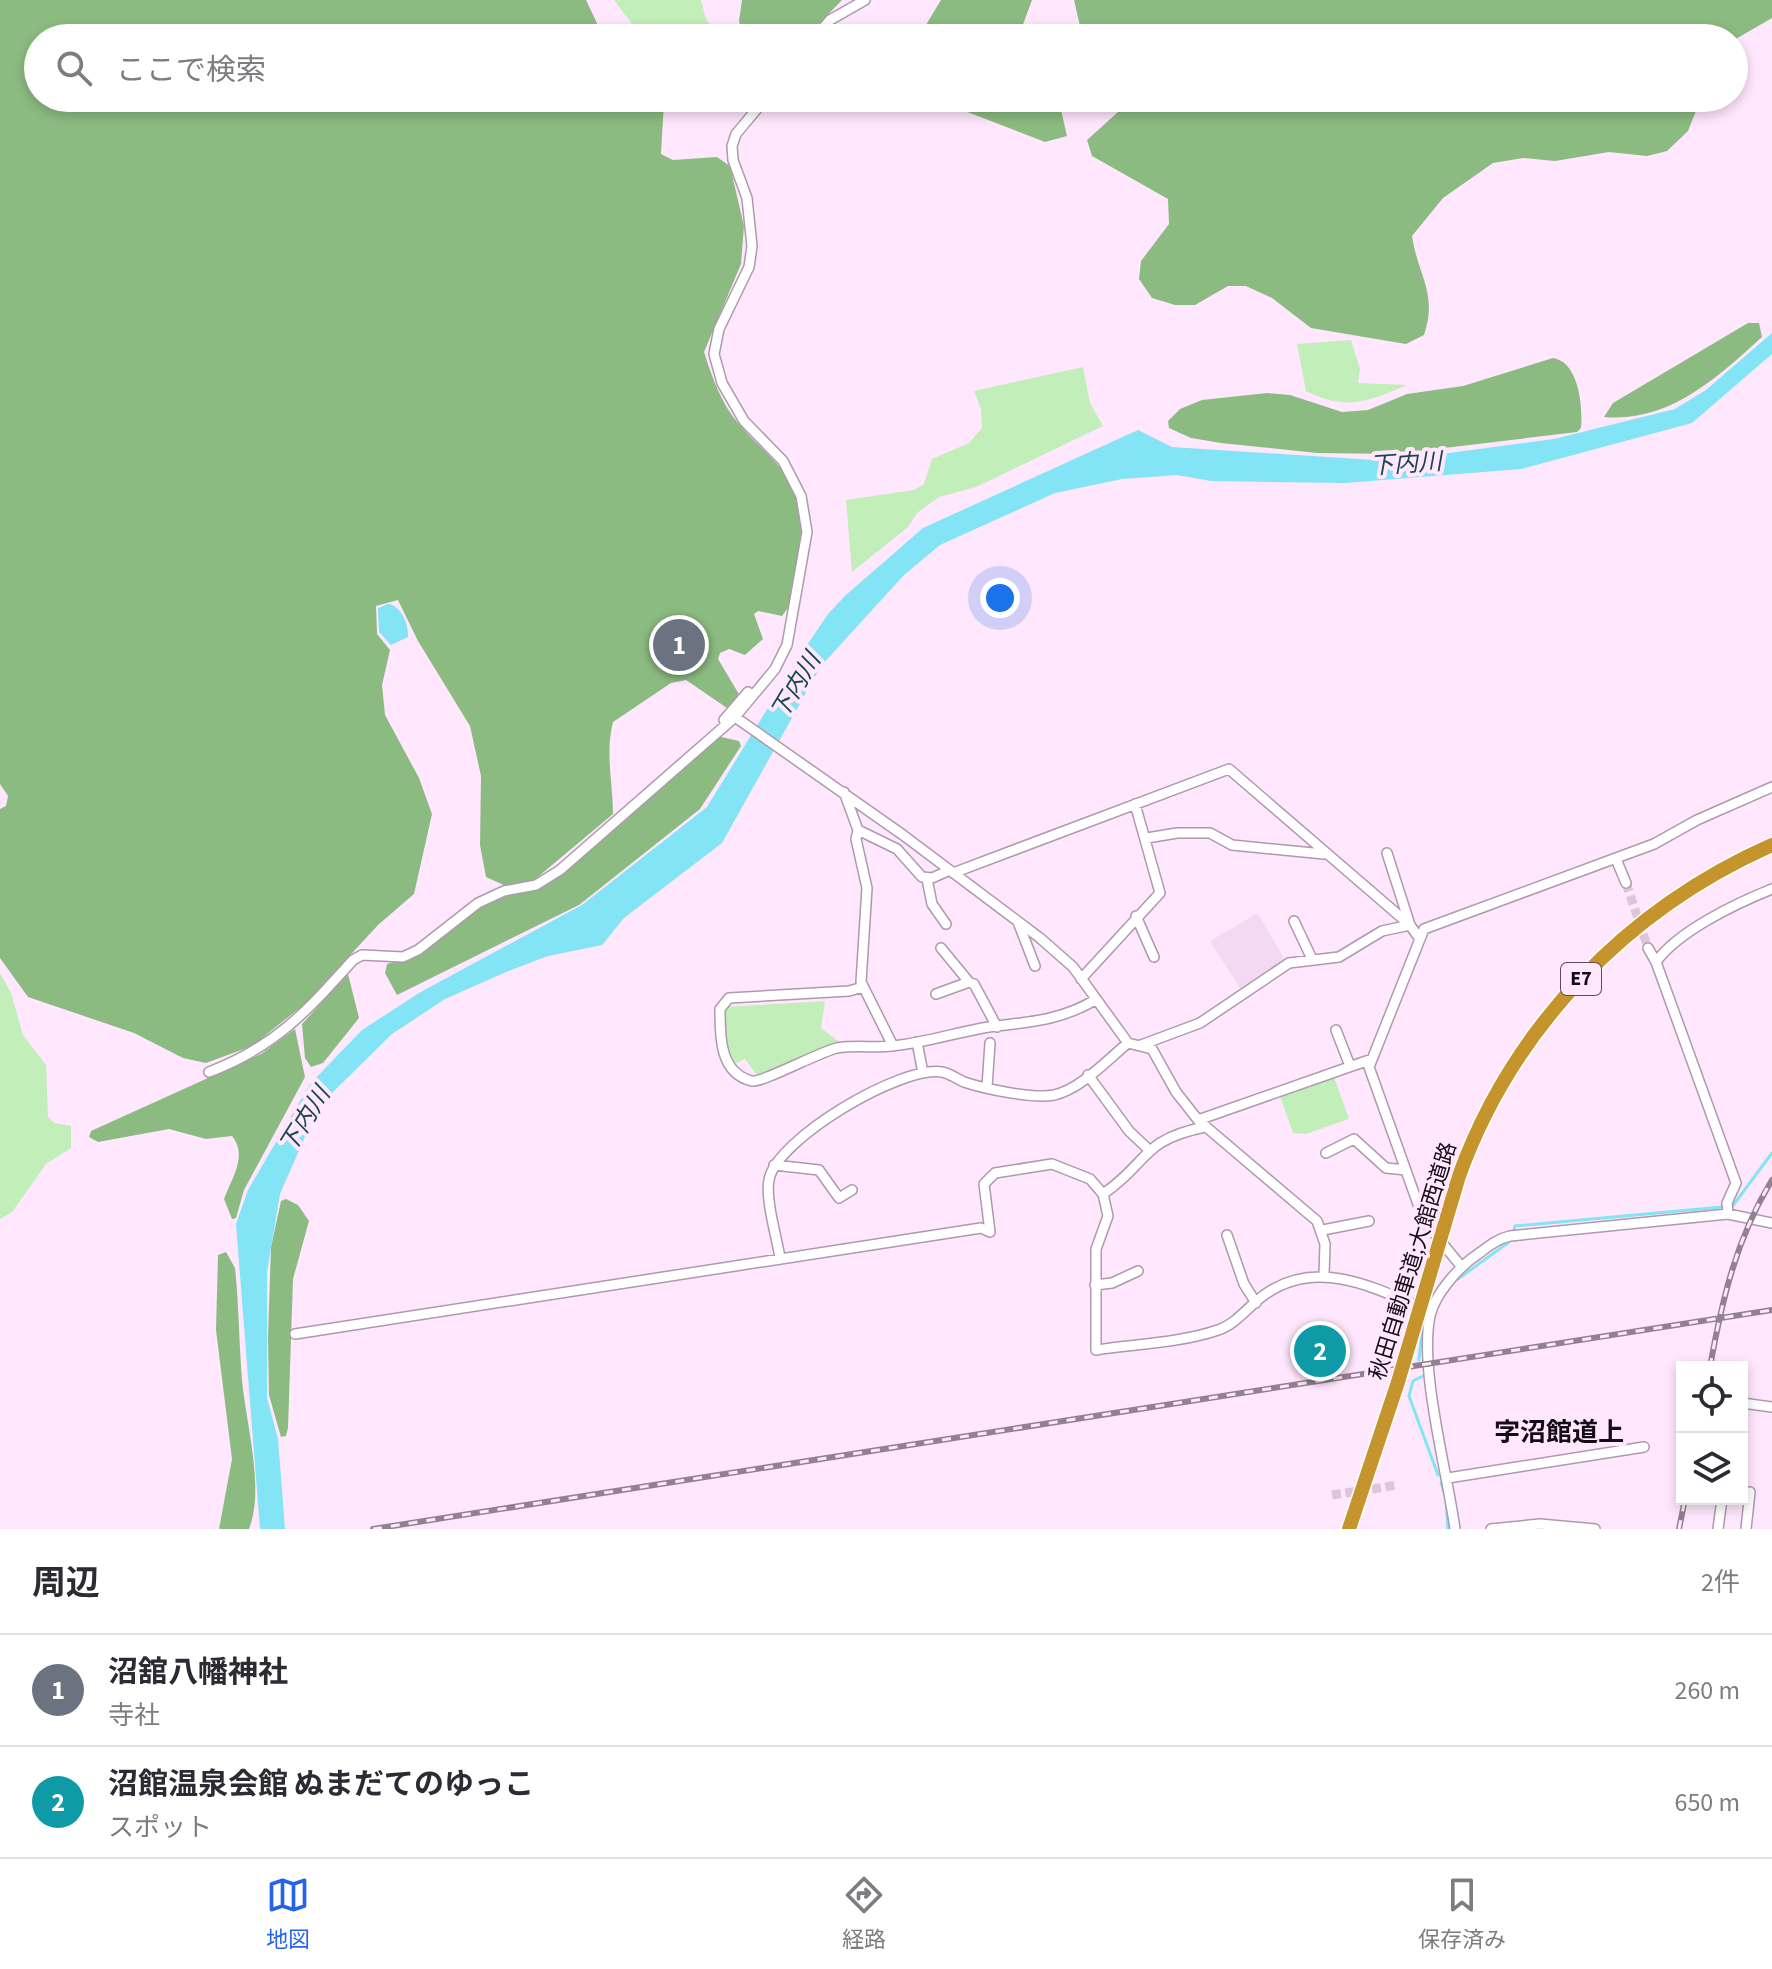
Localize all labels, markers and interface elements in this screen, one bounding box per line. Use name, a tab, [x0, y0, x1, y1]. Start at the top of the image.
search box	[24, 24, 1748, 112]
icon: search	[52, 46, 96, 90]
text: ここで検索	[116, 49, 266, 92]
water label: 下内川	[1369, 444, 1446, 484]
your location	[980, 578, 1020, 618]
pin: 1	[653, 615, 705, 675]
water label: 下内川	[762, 644, 831, 726]
road number: E7	[1561, 963, 1601, 995]
water label: 下内川	[271, 1078, 341, 1160]
street label: 秋田自動車道;大館西道路	[1362, 1138, 1464, 1384]
pin: 2	[1294, 1321, 1346, 1381]
map controls	[1676, 1361, 1748, 1505]
button: locate	[1676, 1361, 1748, 1433]
district label: 字沼館道上	[1494, 1414, 1624, 1451]
button: layers	[1676, 1433, 1748, 1505]
text: 周辺	[32, 1559, 100, 1608]
text: 2件	[1701, 1564, 1740, 1601]
text: 沼舘八幡神社	[108, 1651, 288, 1694]
text: 1	[51, 1672, 65, 1709]
text: 260 m	[1674, 1672, 1740, 1709]
text: 寺社	[108, 1697, 160, 1734]
text: 沼館温泉会館 ぬまだてのゆっこ	[108, 1763, 534, 1806]
text: 2	[51, 1784, 65, 1821]
text: 650 m	[1674, 1784, 1740, 1821]
text: スポット	[108, 1809, 212, 1846]
tab: 地図	[266, 1873, 310, 1956]
tab: 経路	[842, 1873, 886, 1956]
tab: 保存済み	[1418, 1873, 1506, 1956]

